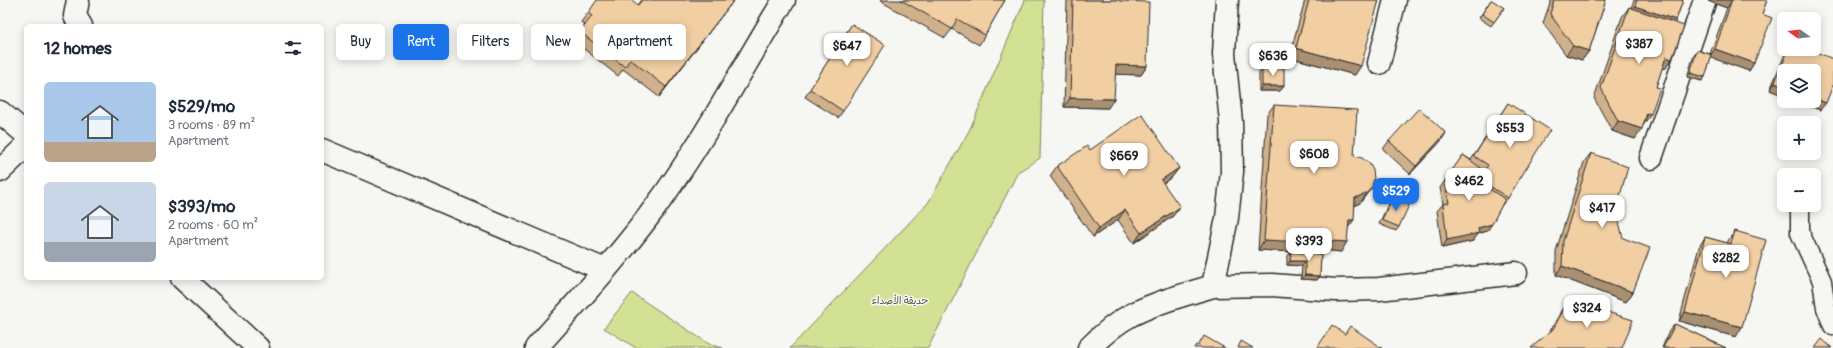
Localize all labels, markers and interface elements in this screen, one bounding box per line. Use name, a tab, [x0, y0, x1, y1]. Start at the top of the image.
north arrow	[1777, 12, 1821, 56]
map controls	[1777, 12, 1821, 212]
chip: Buy	[336, 24, 385, 60]
chip: Rent	[393, 24, 449, 60]
chip: Filters	[457, 24, 523, 60]
chip: New	[531, 24, 585, 60]
chip: Apartment	[593, 24, 686, 60]
pin: $387	[1615, 31, 1663, 65]
pin: $647	[823, 33, 871, 67]
text: $387	[1625, 36, 1653, 52]
icon: filters	[282, 37, 304, 59]
text: 12 homes	[44, 38, 112, 59]
text: $647	[832, 38, 862, 54]
pin: $636	[1249, 43, 1297, 77]
text: $636	[1258, 48, 1288, 64]
button: layers	[1777, 64, 1821, 108]
text: $529/mo	[168, 96, 235, 117]
icon: home	[76, 98, 124, 146]
pin: $553	[1486, 115, 1534, 149]
button: +	[1777, 116, 1821, 160]
text: 3 rooms · 89 m²	[168, 117, 255, 133]
text: $553	[1496, 120, 1524, 136]
text: Apartment	[168, 133, 229, 149]
pin: $608	[1290, 141, 1338, 175]
pin: $669	[1100, 143, 1148, 177]
text: $608	[1299, 146, 1329, 162]
text: $669	[1110, 148, 1138, 164]
pin: $462	[1445, 168, 1493, 202]
button: −	[1777, 168, 1821, 212]
text: $462	[1454, 173, 1484, 189]
pin: $529	[1372, 178, 1420, 212]
text: $529	[1382, 183, 1410, 199]
pin: $417	[1578, 195, 1626, 229]
text: $393/mo	[168, 196, 235, 217]
icon: home	[76, 198, 124, 246]
text: $417	[1589, 200, 1615, 216]
text: 2 rooms · 60 m²	[168, 217, 258, 233]
pin: $393	[1285, 228, 1333, 262]
text: Apartment	[168, 233, 229, 249]
text: $393	[1295, 233, 1323, 249]
pin: $282	[1702, 245, 1750, 279]
text: $282	[1712, 250, 1740, 266]
park label: حديقة الأصداء	[872, 294, 928, 307]
pin: $324	[1563, 295, 1611, 329]
text: $324	[1572, 300, 1602, 316]

